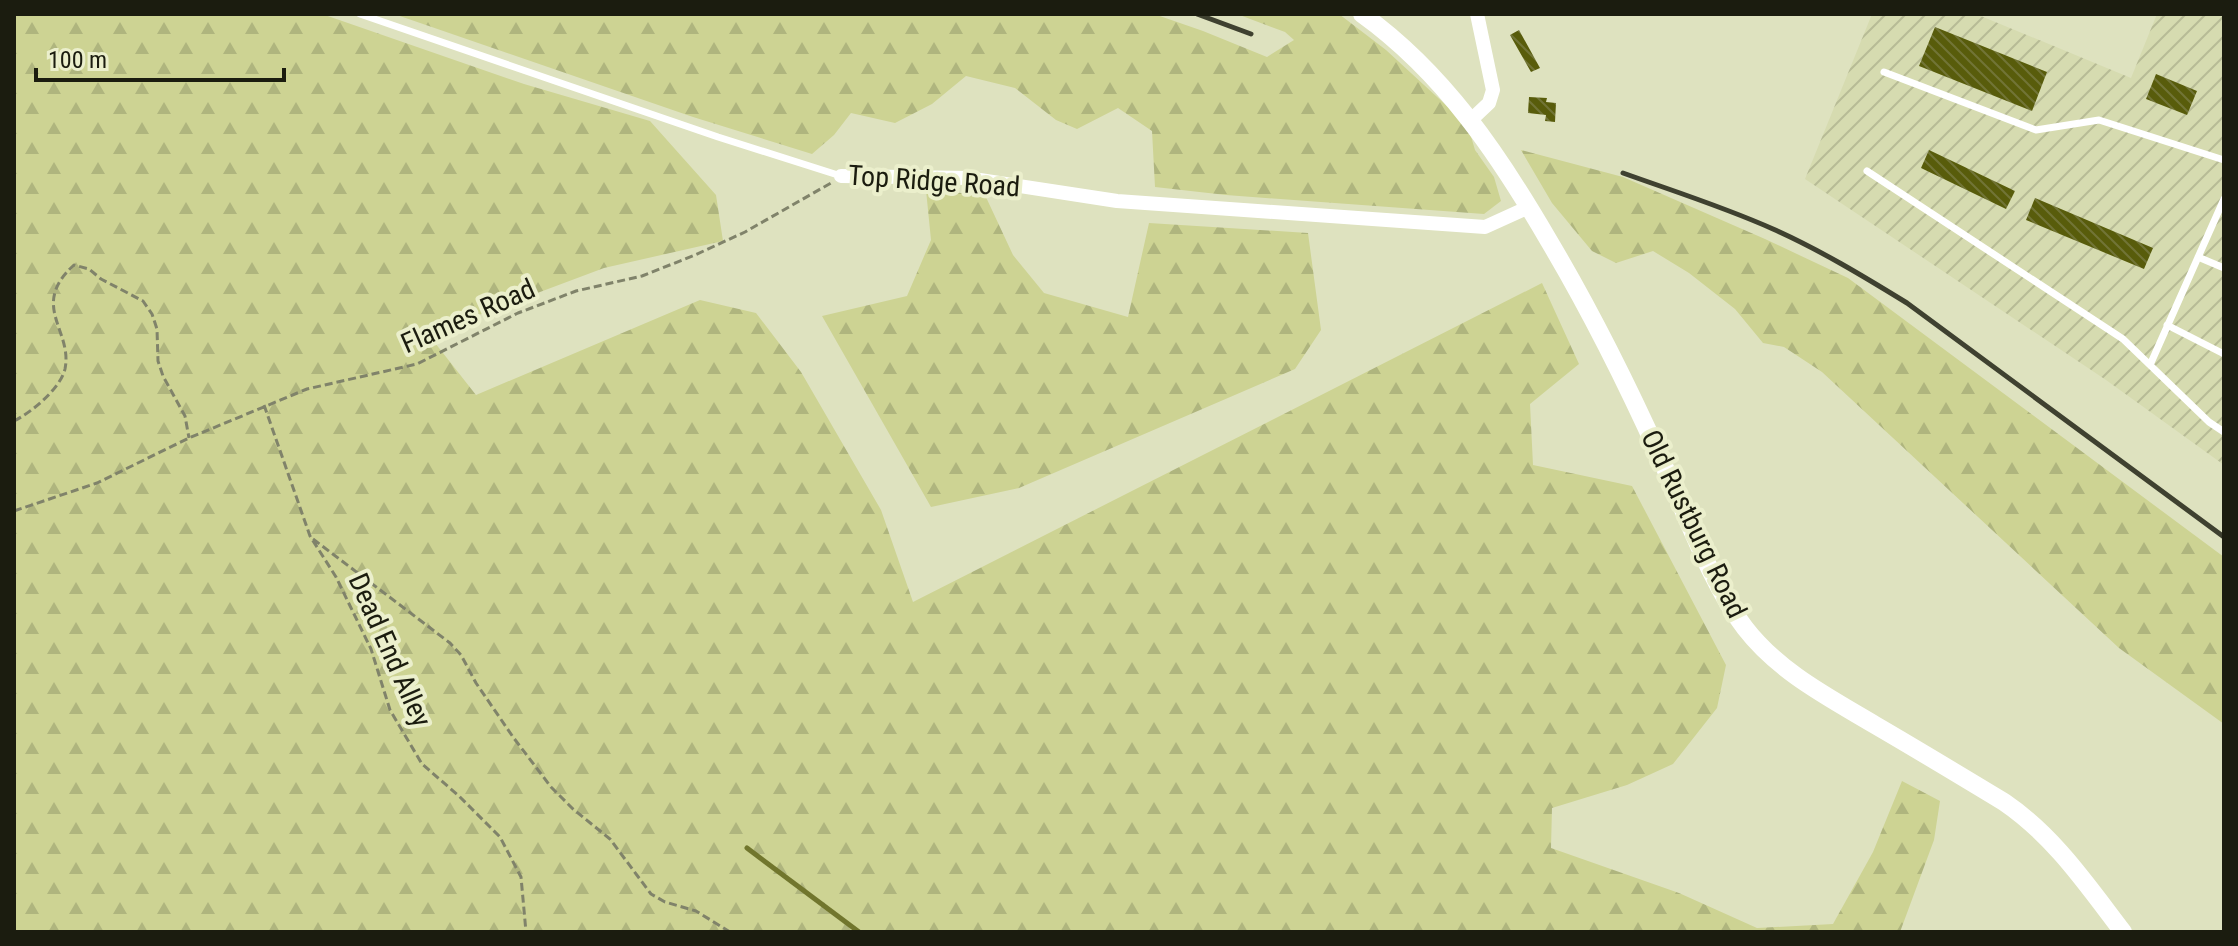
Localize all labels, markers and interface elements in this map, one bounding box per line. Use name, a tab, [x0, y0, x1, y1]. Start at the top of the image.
scale bar	[36, 32, 284, 82]
text: 100 m	[48, 46, 107, 74]
street label: Top Ridge Road	[847, 159, 1021, 203]
street label: Flames Road	[396, 272, 540, 360]
street label: Old Rustburg Road	[1634, 425, 1754, 623]
street label: Dead End Alley	[342, 568, 439, 732]

